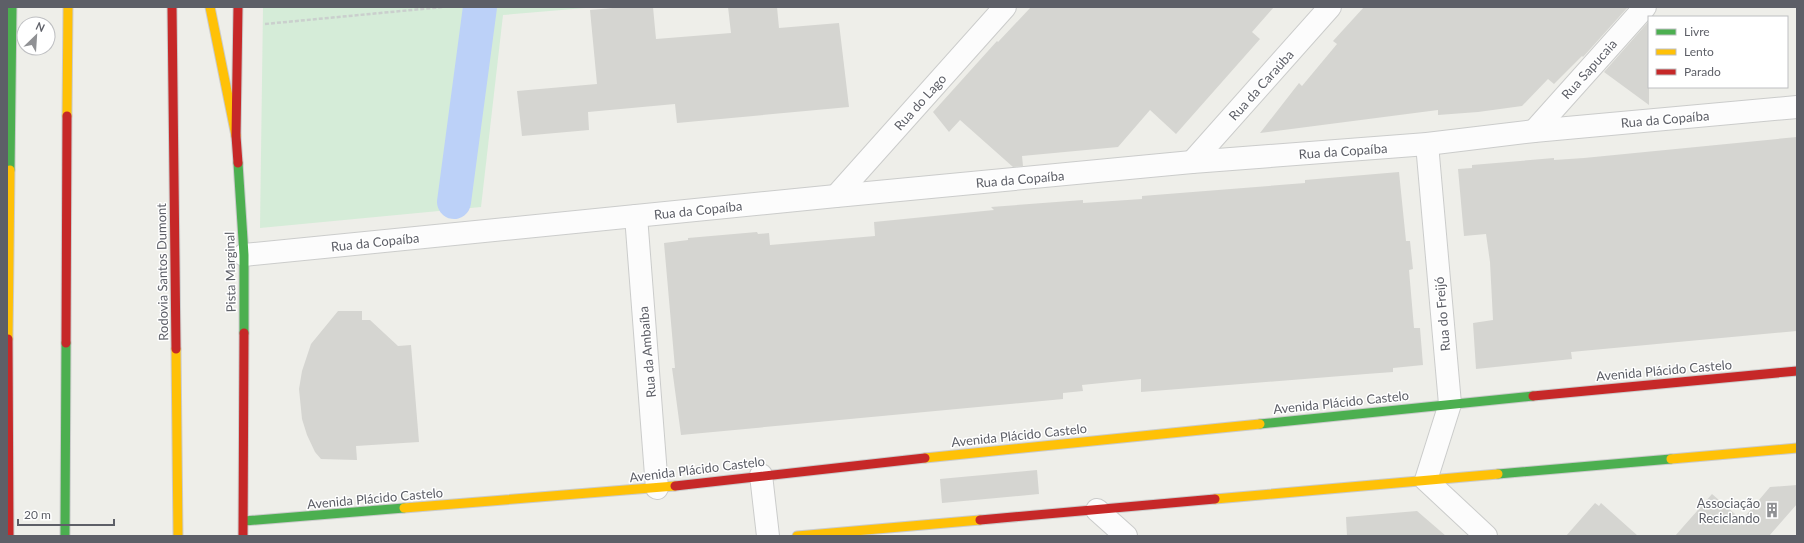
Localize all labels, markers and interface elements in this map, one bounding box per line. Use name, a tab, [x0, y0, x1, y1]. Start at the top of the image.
north arrow	[16, 16, 56, 56]
legend	[1648, 16, 1788, 88]
text: N	[34, 19, 47, 34]
text: Livre	[1684, 24, 1710, 39]
street label: Rua Sapucaia	[1558, 36, 1620, 102]
text: Lento	[1684, 44, 1714, 59]
street label: Rua da Caraúba	[1225, 46, 1297, 124]
text: Parado	[1684, 64, 1721, 79]
street label: Rua do Lago	[891, 71, 949, 133]
street label: Rua da Copaíba	[1620, 107, 1710, 131]
street label: Rua da Copaíba	[1298, 140, 1388, 162]
street label: Rua da Copaíba	[975, 167, 1065, 191]
street label: Rua da Copaíba	[653, 197, 743, 223]
street label: Rodovia Santos Dumont	[153, 203, 171, 341]
street label: Rua da Copaíba	[330, 229, 420, 255]
street label: Pista Marginal	[221, 232, 239, 312]
street label: Rua do Freijó	[1431, 276, 1453, 352]
street label: Rua da Ambaíba	[635, 306, 659, 398]
street label: Avenida Plácido Castelo	[1595, 356, 1733, 384]
street label: Avenida Plácido Castelo	[1272, 387, 1410, 417]
street label: Avenida Plácido Castelo	[950, 420, 1088, 450]
street label: Avenida Plácido Castelo	[628, 453, 766, 485]
street label: Avenida Plácido Castelo	[306, 484, 444, 512]
place label: Associação Reciclando	[1697, 495, 1760, 526]
scale bar	[18, 501, 114, 527]
building icon: Associação Reciclando	[1763, 501, 1781, 519]
text: 20 m	[24, 507, 51, 522]

